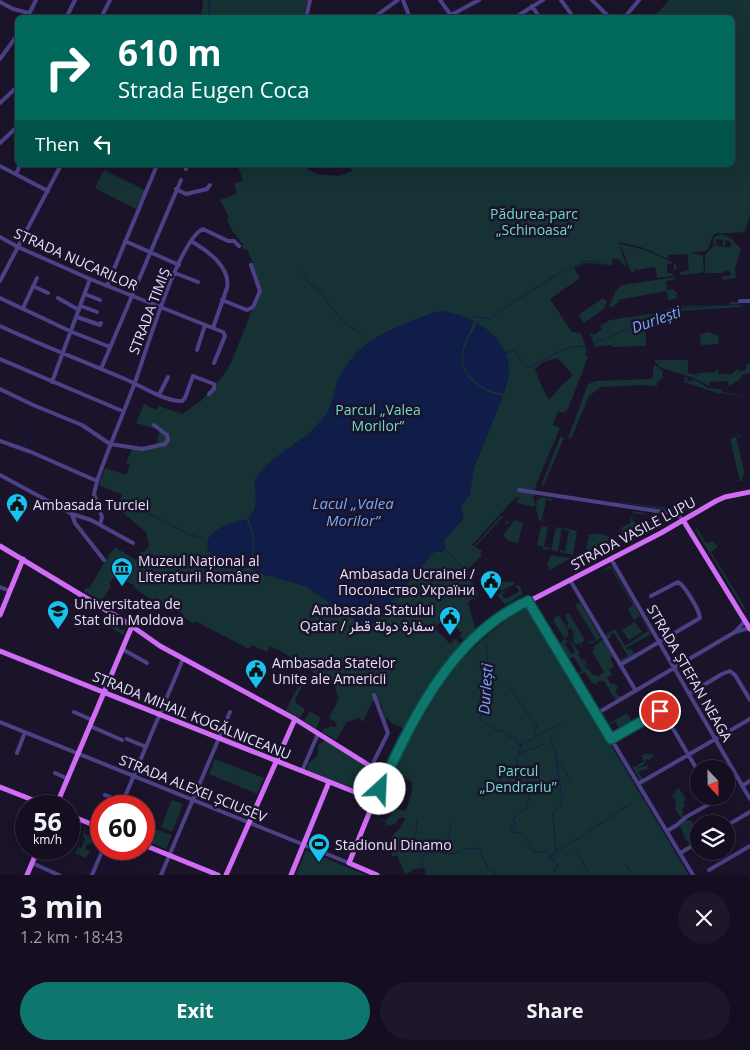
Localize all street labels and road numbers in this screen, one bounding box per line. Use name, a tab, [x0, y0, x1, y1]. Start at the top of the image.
street label: STRADA NUCARILOR	[11, 223, 141, 295]
street label: STRADA TIMIȘ	[124, 265, 174, 357]
street label: STRADA VASILE LUPU	[567, 492, 699, 574]
street label: STRADA ȘTEFAN NEAGA	[643, 601, 737, 745]
street label: STRADA MIHAIL KOGĂLNICEANU	[90, 666, 294, 764]
street label: STRADA ALEXEI ȘCIUSEV	[117, 750, 270, 827]

